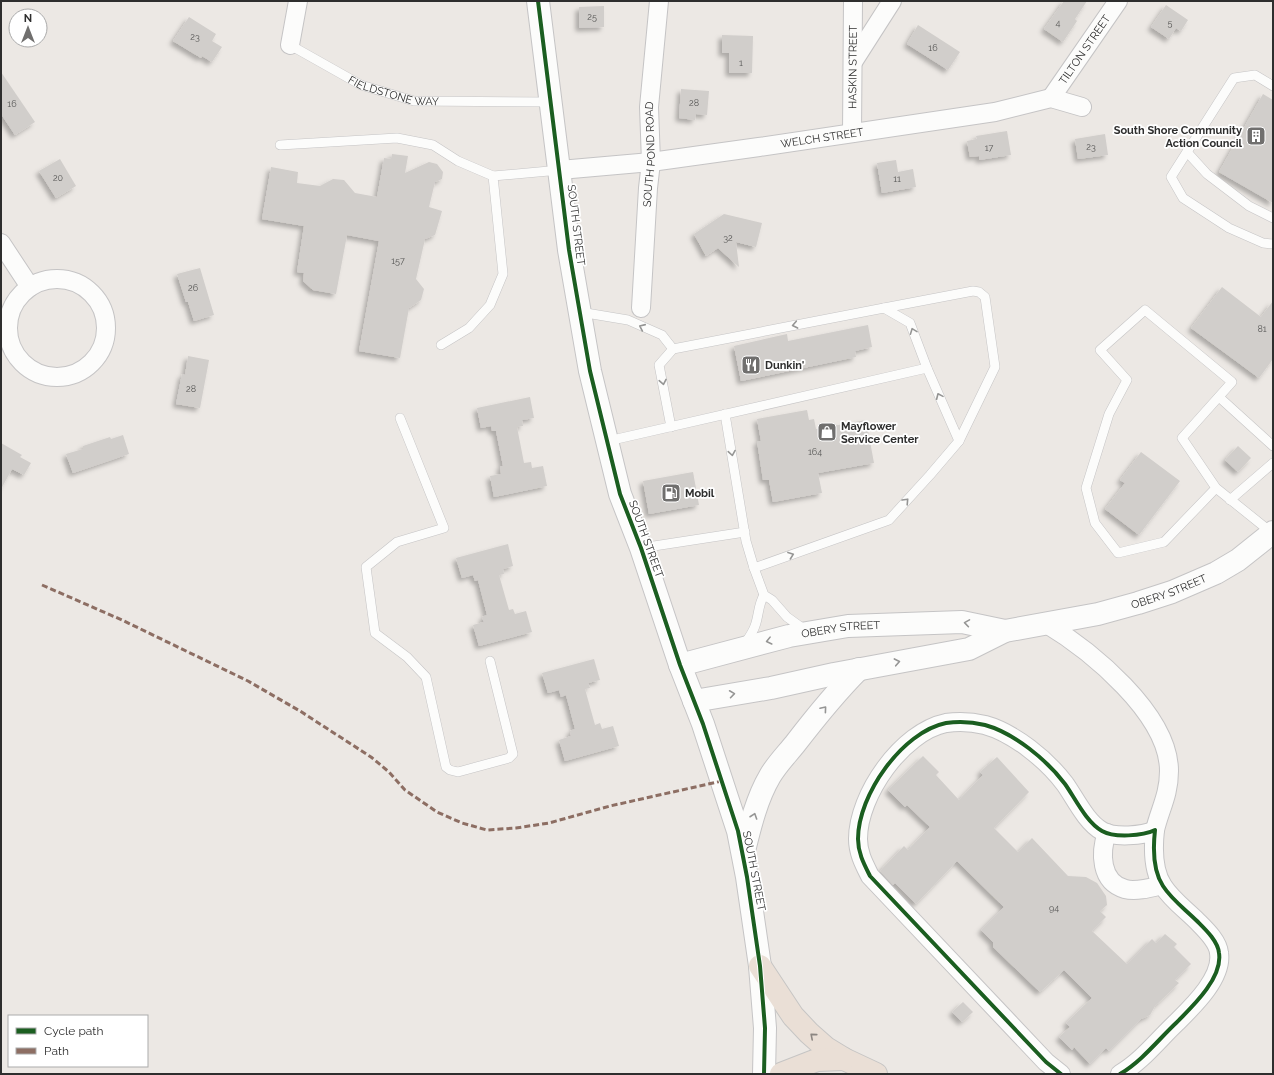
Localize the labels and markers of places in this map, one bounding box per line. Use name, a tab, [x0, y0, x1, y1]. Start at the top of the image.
place label: South Shore Community Action Council	[1114, 124, 1243, 150]
building icon: South Shore Community Action Council	[1245, 125, 1267, 147]
restaurant icon: Dunkin'	[740, 354, 762, 376]
place label: Dunkin'	[765, 359, 804, 372]
place label: Mayflower Service Center	[841, 420, 919, 446]
shop icon: Mayflower Service Center	[816, 421, 838, 443]
fuel station icon: Mobil	[660, 482, 682, 504]
place label: Mobil	[685, 487, 715, 500]

